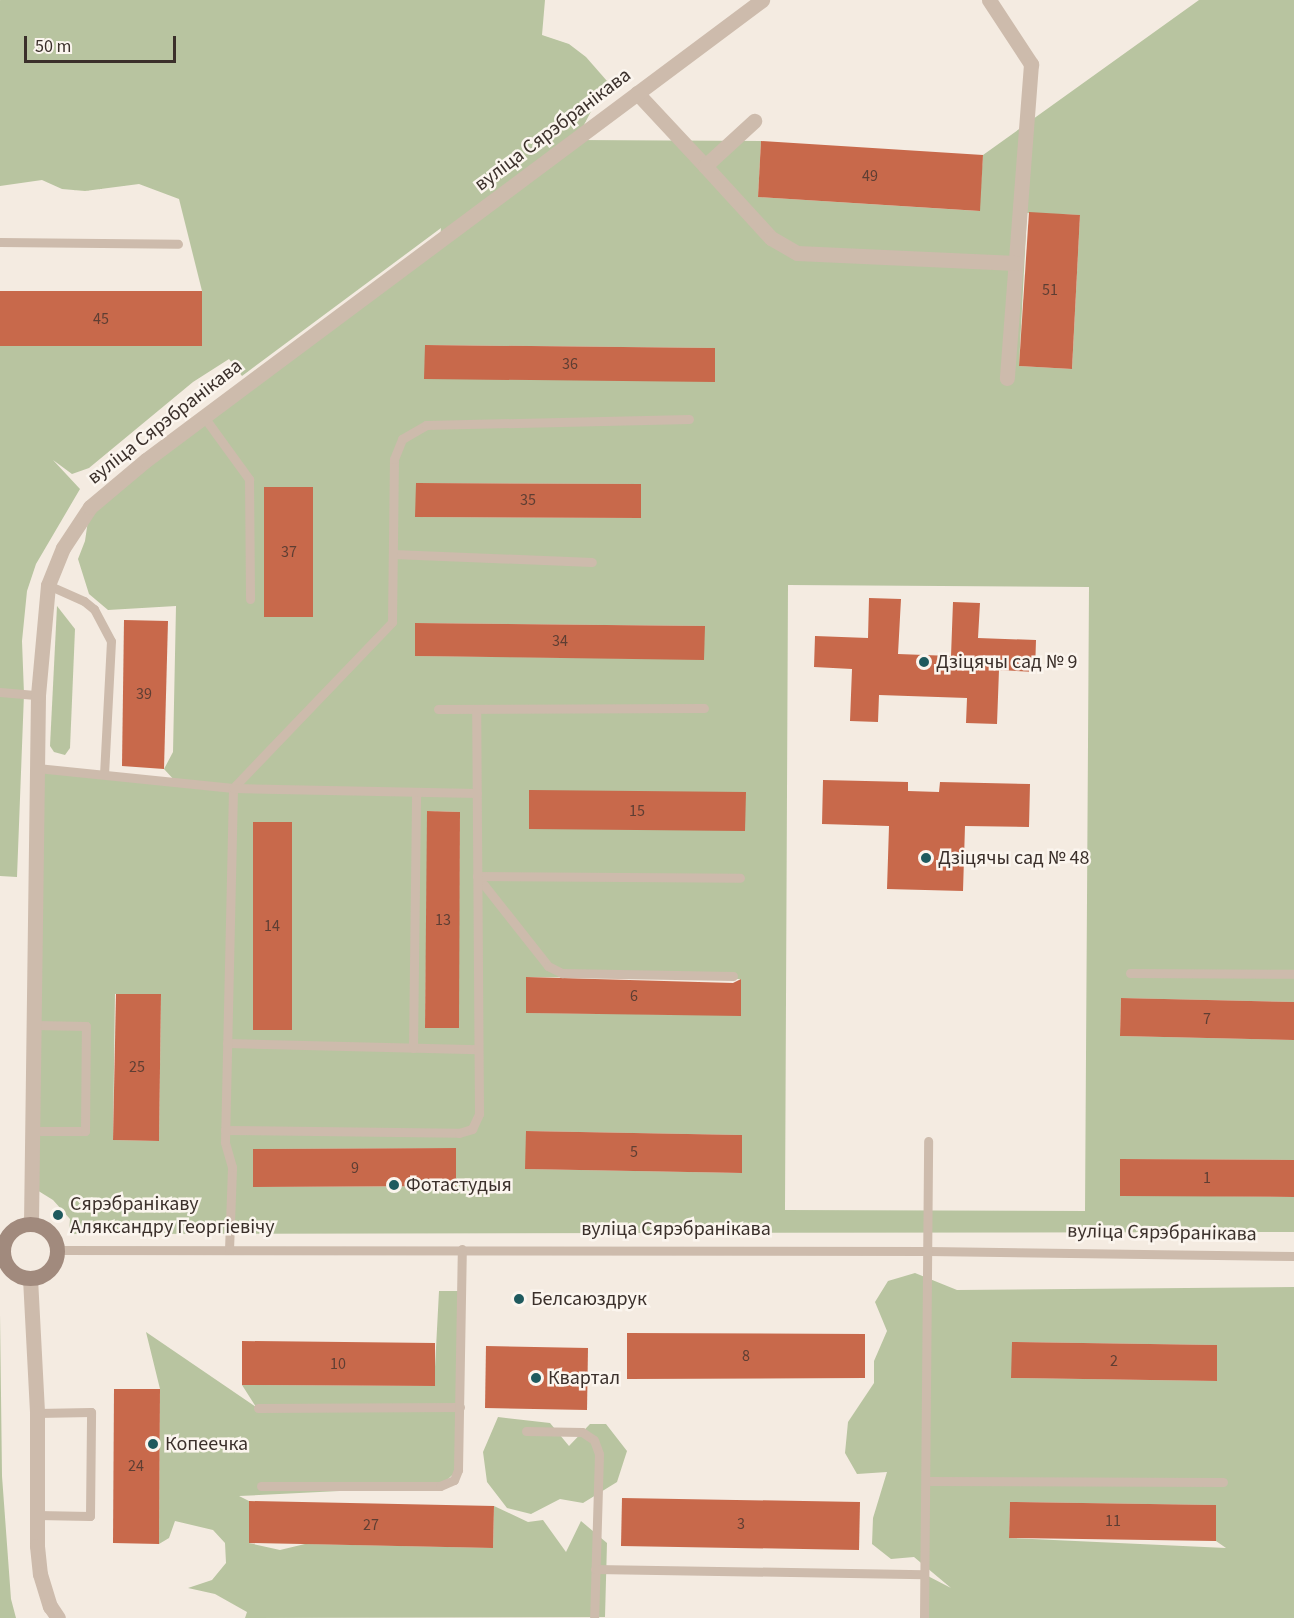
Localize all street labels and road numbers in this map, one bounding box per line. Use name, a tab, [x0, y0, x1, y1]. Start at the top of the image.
street label: вуліца Сярэбранікава	[470, 63, 636, 197]
street label: вуліца Сярэбранікава	[83, 354, 247, 490]
street label: вуліца Сярэбранікава	[581, 1217, 771, 1241]
street label: вуліца Сярэбранікава	[1067, 1219, 1257, 1247]

